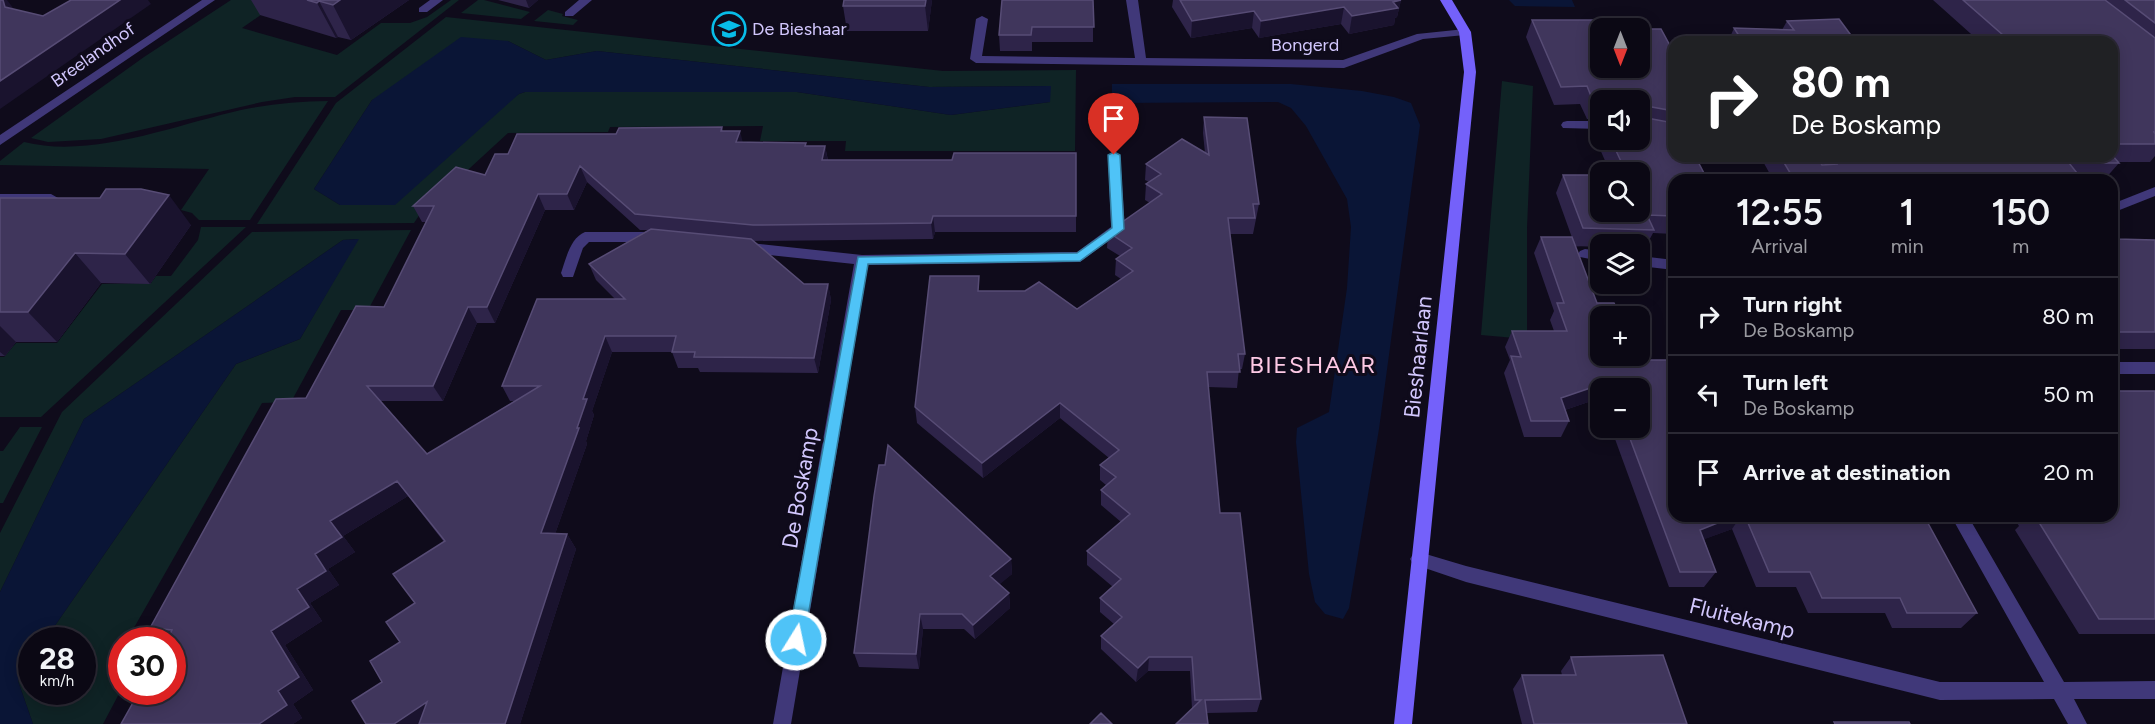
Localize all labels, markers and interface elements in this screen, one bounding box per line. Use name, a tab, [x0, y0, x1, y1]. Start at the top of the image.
school or university icon: De Bieshaar	[711, 11, 747, 47]
street label: Breelandhof	[47, 18, 140, 92]
place label: De Bieshaar	[752, 18, 847, 40]
north arrow	[1590, 18, 1650, 78]
map controls	[1590, 18, 1650, 438]
street label: Bongerd	[1271, 34, 1339, 56]
text: 80 m	[1791, 57, 1891, 108]
icon: right	[1692, 60, 1770, 138]
button: sound	[1590, 90, 1650, 150]
pin	[1088, 93, 1139, 155]
icon: arrive	[1097, 102, 1130, 135]
text: De Boskamp	[1791, 108, 1941, 141]
button: search	[1590, 162, 1650, 222]
text: 12:55	[1736, 191, 1823, 234]
text: 1	[1900, 191, 1915, 234]
text: 150	[1991, 191, 2050, 234]
button: layers	[1590, 234, 1650, 294]
text: Arrival	[1751, 234, 1808, 258]
text: min	[1891, 234, 1924, 258]
text: m	[2012, 234, 2029, 258]
text: Turn right	[1743, 291, 1842, 318]
street label: Bieshaarlaan	[1398, 295, 1438, 419]
icon: right	[1692, 300, 1725, 333]
text: 80 m	[2042, 303, 2094, 330]
button: +	[1590, 306, 1650, 366]
text: De Boskamp	[1743, 318, 1854, 342]
district label: BIESHAAR	[1249, 350, 1377, 379]
text: Turn left	[1743, 369, 1829, 396]
button: −	[1590, 378, 1650, 438]
icon: left	[1692, 378, 1725, 411]
text: 50 m	[2043, 381, 2094, 408]
text: De Boskamp	[1743, 396, 1854, 420]
street label: De Boskamp	[776, 425, 824, 551]
icon: arrive	[1692, 456, 1725, 489]
text: Arrive at destination	[1743, 459, 1951, 486]
text: 20 m	[2043, 459, 2094, 486]
street label: Fluitekamp	[1686, 592, 1798, 644]
position arrow	[764, 608, 828, 672]
speed limit sign: 30	[108, 627, 186, 705]
text: 28	[39, 640, 75, 677]
text: km/h	[40, 672, 74, 690]

